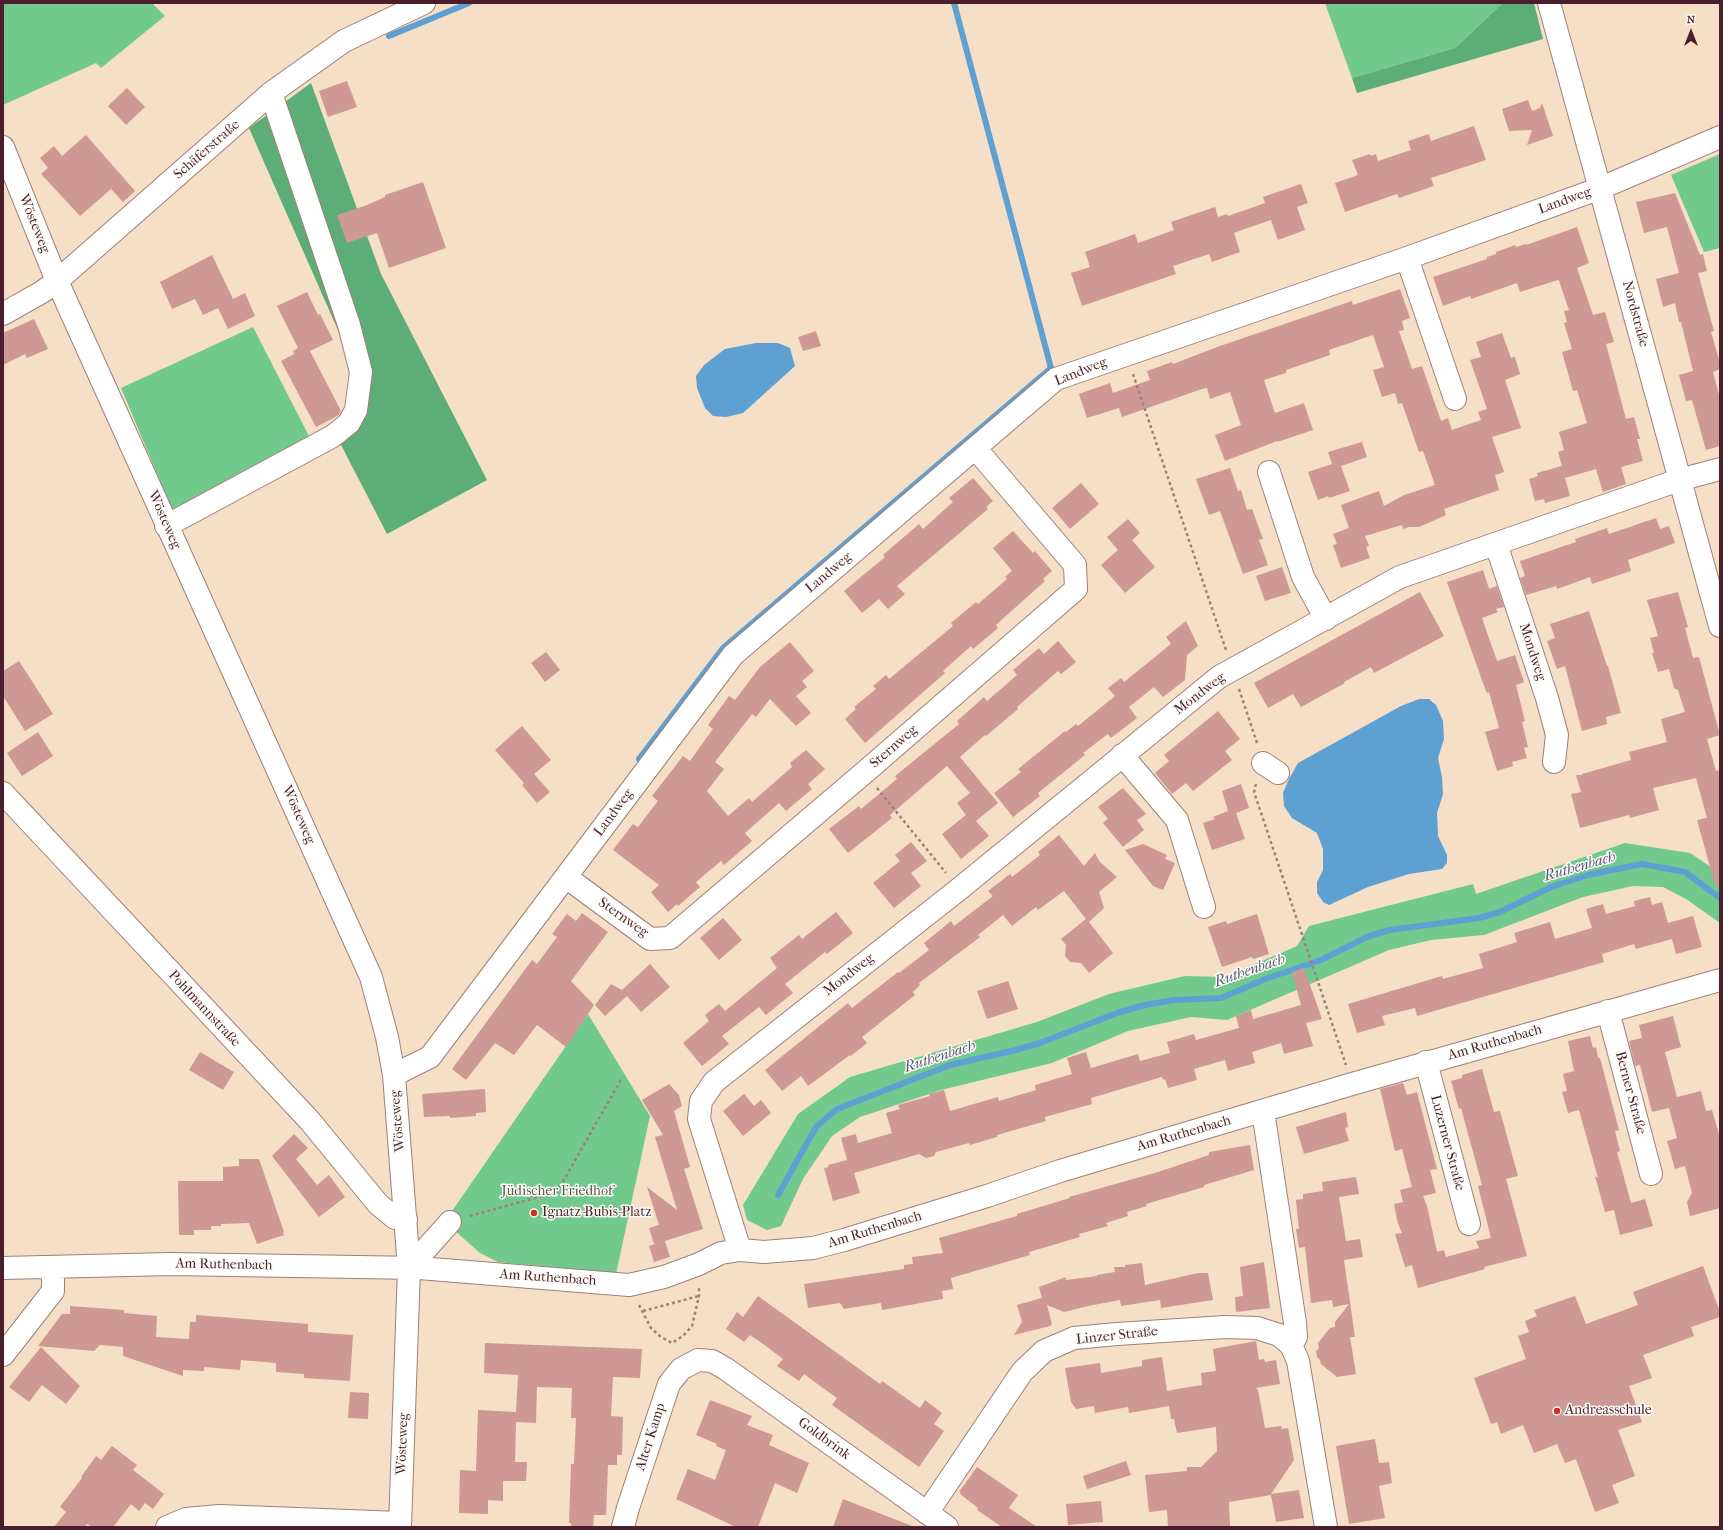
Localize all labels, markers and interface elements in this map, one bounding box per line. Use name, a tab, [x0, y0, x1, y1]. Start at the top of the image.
north arrow	[1671, 12, 1711, 52]
text: N	[1687, 13, 1695, 26]
street label: Schäferstraße	[170, 117, 244, 183]
street label: Landweg	[1536, 184, 1594, 218]
street label: Wösteweg	[15, 192, 53, 256]
street label: Nordstraße	[1618, 279, 1652, 349]
street label: Landweg	[1052, 354, 1110, 390]
street label: Wösteweg	[144, 488, 184, 552]
street label: Landweg	[802, 549, 856, 597]
street label: Mondweg	[1515, 621, 1549, 683]
street label: Mondweg	[1171, 669, 1229, 719]
street label: Sternweg	[867, 722, 921, 772]
street label: Wösteweg	[278, 783, 318, 847]
street label: Landweg	[591, 786, 637, 840]
water label: Ruthenbach	[1542, 848, 1618, 886]
street label: Sternweg	[595, 895, 651, 941]
street label: Mondweg	[820, 950, 878, 1000]
water label: Ruthenbach	[1212, 950, 1288, 992]
street label: Pohlmannstraße	[164, 967, 244, 1051]
street label: Am Ruthenbach	[1446, 1022, 1544, 1064]
water label: Ruthenbach	[902, 1037, 978, 1077]
street label: Berner Straße	[1611, 1050, 1649, 1136]
street label: Wösteweg	[387, 1089, 409, 1153]
street label: Luzerner Straße	[1426, 1093, 1468, 1193]
street label: Am Ruthenbach	[1135, 1113, 1233, 1155]
park label: Jüdischer Friedhof	[501, 1184, 613, 1200]
place label: Ignatz-Bubis-Platz	[542, 1205, 651, 1221]
marker: Ignatz-Bubis-Platz	[529, 1208, 539, 1218]
street label: Am Ruthenbach	[826, 1208, 924, 1252]
street label: Am Ruthenbach	[175, 1256, 273, 1274]
street label: Am Ruthenbach	[499, 1266, 597, 1290]
street label: Linzer Straße	[1075, 1323, 1159, 1349]
street label: Alter Kamp	[632, 1401, 670, 1473]
place label: Andreasschule	[1565, 1403, 1652, 1419]
marker: Andreasschule	[1552, 1406, 1562, 1416]
street label: Wösteweg	[394, 1413, 412, 1475]
street label: Goldbrink	[794, 1414, 854, 1464]

